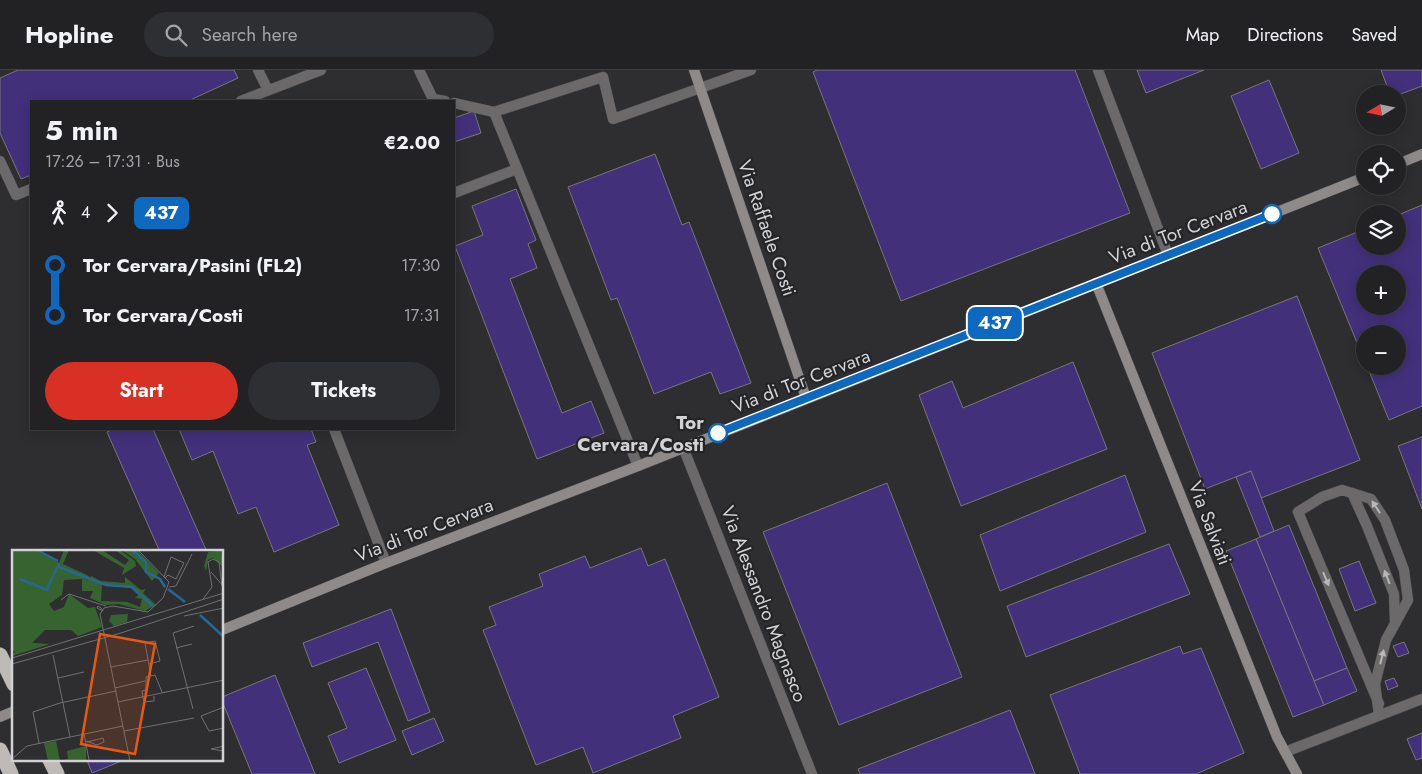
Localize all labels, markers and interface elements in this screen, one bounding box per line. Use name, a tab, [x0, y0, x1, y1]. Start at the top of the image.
search box	[144, 12, 494, 57]
text: Hopline	[25, 17, 114, 52]
icon: search	[162, 21, 190, 49]
text: Search here	[202, 21, 298, 48]
text: Map	[1186, 22, 1219, 48]
text: Directions	[1247, 22, 1323, 48]
text: Saved	[1351, 22, 1397, 48]
north arrow	[1356, 85, 1406, 135]
map controls	[1356, 85, 1406, 375]
text: 5 min	[45, 110, 118, 151]
text: €2.00	[384, 129, 440, 156]
button: locate	[1356, 145, 1406, 195]
text: 17:26 – 17:31 · Bus	[45, 150, 180, 173]
street label: Via Raffaele Costi	[731, 156, 803, 300]
street label: Via di Tor Cervara	[1105, 193, 1251, 271]
icon: walk	[45, 199, 73, 227]
icon: forward	[98, 199, 126, 227]
text: 437	[144, 200, 179, 226]
text: 4	[81, 201, 90, 224]
unlabelled marker	[1262, 204, 1282, 224]
button: layers	[1356, 205, 1406, 255]
text: Tor Cervara/Pasini (FL2)	[83, 252, 302, 279]
text: 17:30	[401, 254, 440, 277]
button: +	[1356, 265, 1406, 315]
text: Tor Cervara/Costi	[83, 302, 243, 329]
text: 17:31	[404, 304, 440, 327]
line badge: 437	[966, 307, 1024, 339]
text: 437	[978, 310, 1012, 336]
button: −	[1356, 325, 1406, 375]
street label: Via di Tor Cervara	[728, 342, 874, 420]
button: Start	[45, 362, 238, 420]
button: Tickets	[248, 362, 440, 420]
place label: Tor Cervara/Costi	[577, 409, 704, 458]
marker: Tor Cervara/Costi	[708, 423, 728, 443]
street label: Via Salviati	[1182, 477, 1238, 569]
street label: Via di Tor Cervara	[351, 491, 497, 569]
one-way arrow	[1372, 500, 1381, 513]
street label: Via Alessandro Magnasco	[714, 502, 814, 706]
inset map	[12, 550, 224, 762]
one-way arrow	[1383, 569, 1391, 584]
one-way arrow	[1322, 572, 1330, 587]
one-way arrow	[1378, 649, 1386, 664]

